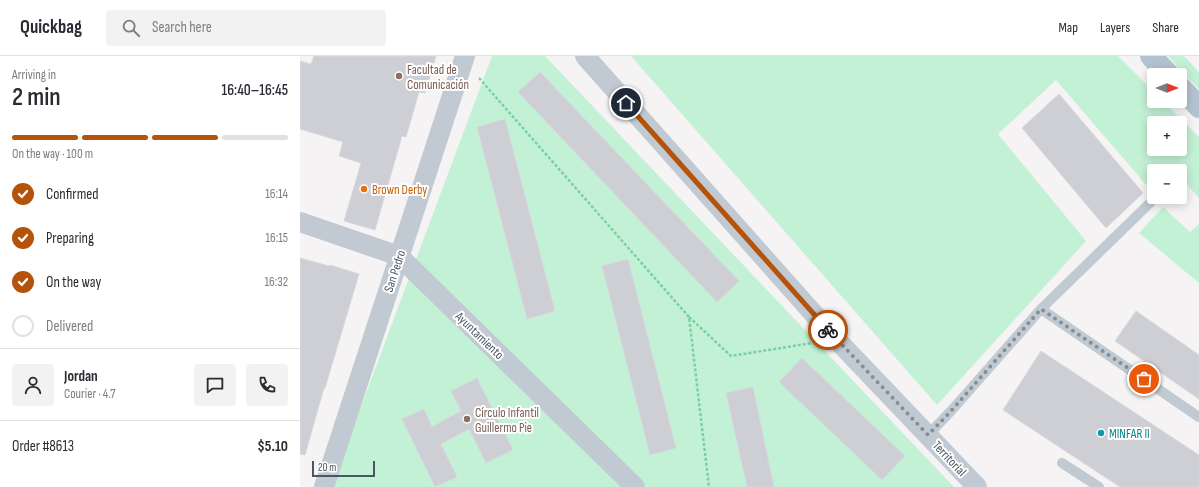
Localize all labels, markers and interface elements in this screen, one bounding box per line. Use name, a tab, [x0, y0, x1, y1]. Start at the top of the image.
search box	[106, 10, 386, 46]
text: Quickbag	[20, 16, 82, 39]
icon: search	[120, 17, 142, 39]
text: Search here	[152, 18, 212, 37]
text: Map	[1058, 19, 1078, 36]
text: Layers	[1100, 19, 1130, 36]
text: Share	[1152, 19, 1179, 36]
place label: Facultad de Comunicación	[407, 62, 469, 93]
text: Arriving in	[12, 67, 56, 83]
north arrow	[1147, 68, 1187, 108]
map controls	[1147, 68, 1187, 204]
marker: Facultad de Comunicación	[394, 71, 404, 81]
text: 16:40–16:45	[222, 81, 288, 100]
text: 2 min	[12, 82, 61, 113]
pin	[609, 86, 643, 120]
icon: home	[615, 92, 637, 114]
button: +	[1147, 116, 1187, 156]
text: On the way · 100 m	[12, 146, 93, 162]
button: −	[1147, 164, 1187, 204]
place label: Brown Derby	[372, 182, 427, 198]
icon: check	[12, 183, 34, 205]
marker: Brown Derby	[359, 184, 369, 194]
text: Confirmed	[46, 185, 99, 204]
text: 16:14	[265, 186, 288, 202]
icon: check	[12, 227, 34, 249]
text: Preparing	[46, 229, 94, 248]
text: 16:15	[266, 230, 288, 246]
street label: San Pedro	[381, 248, 409, 294]
icon: check	[12, 271, 34, 293]
text: On the way	[46, 273, 101, 292]
text: 16:32	[264, 274, 288, 290]
street label: Ayuntamiento	[451, 308, 507, 363]
courier	[808, 310, 848, 350]
text: Delivered	[46, 317, 93, 336]
icon: bike	[817, 319, 839, 341]
pin	[1127, 362, 1161, 396]
button: person	[12, 364, 54, 406]
button: chat	[194, 364, 236, 406]
button: phone	[246, 364, 288, 406]
text: Jordan	[64, 367, 98, 386]
icon: bag	[1133, 368, 1155, 390]
text: Courier · 4.7	[64, 386, 116, 402]
place label: Círculo Infantil Guillermo Pie	[475, 405, 539, 436]
marker: Círculo Infantil Guillermo Pie	[462, 414, 472, 424]
place label: MINFAR II	[1109, 426, 1150, 442]
marker: MINFAR II	[1096, 428, 1106, 438]
text: Order #8613	[12, 437, 74, 456]
text: $5.10	[257, 437, 288, 456]
street label: Territorial	[929, 438, 970, 480]
scale bar	[312, 459, 375, 478]
text: 20 m	[318, 461, 336, 474]

